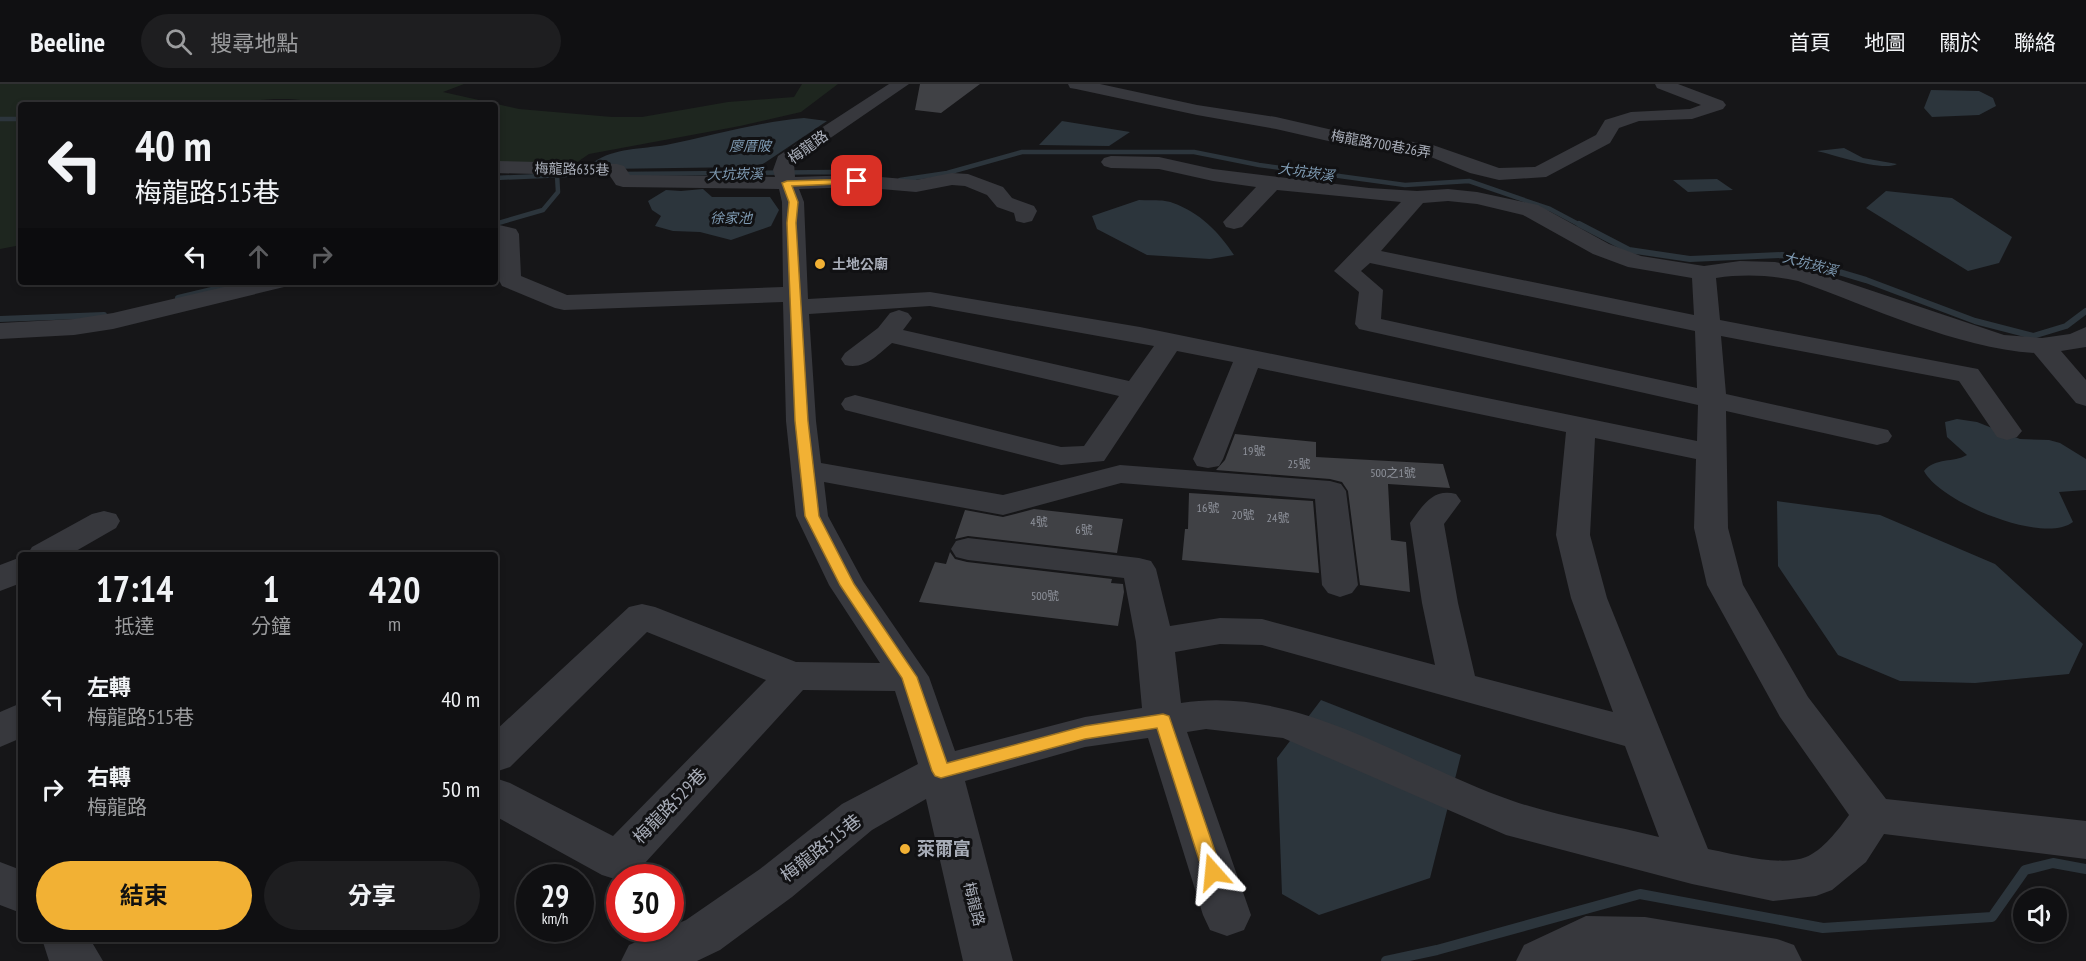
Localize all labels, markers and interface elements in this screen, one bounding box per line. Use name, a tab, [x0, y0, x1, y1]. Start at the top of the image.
search box	[141, 14, 561, 68]
text: Beeline	[30, 23, 105, 60]
icon: search	[162, 25, 195, 58]
text: 搜尋地點	[210, 29, 298, 57]
text: 首頁	[1789, 29, 1831, 56]
text: 地圖	[1864, 29, 1906, 56]
text: 關於	[1939, 29, 1981, 56]
text: 聯絡	[2014, 29, 2056, 56]
text: 40 m	[135, 118, 212, 173]
icon: left	[36, 126, 114, 204]
street label: 梅龍路	[784, 126, 831, 168]
street label: 梅龍路700巷26弄	[1329, 126, 1433, 162]
water label: 廖厝陂	[729, 137, 773, 155]
pin	[831, 155, 882, 206]
street label: 梅龍路635巷	[534, 159, 610, 179]
water label: 大坑崁溪	[1277, 159, 1337, 185]
water label: 大坑崁溪	[707, 164, 765, 183]
icon: arrive	[840, 164, 873, 197]
text: 梅龍路515巷	[135, 175, 279, 209]
water label: 徐家池	[710, 209, 754, 227]
icon: left	[179, 240, 212, 273]
icon: ahead	[242, 240, 275, 273]
icon: right	[305, 240, 338, 273]
water label: 大坑崁溪	[1781, 248, 1841, 280]
place label: 土地公廟	[832, 255, 888, 273]
marker: 土地公廟	[813, 257, 827, 271]
house number: 19號	[1243, 443, 1265, 458]
house number: 25號	[1288, 456, 1310, 471]
house number: 500之1號	[1370, 465, 1416, 480]
house number: 16號	[1197, 500, 1219, 515]
house number: 20號	[1232, 507, 1254, 522]
house number: 24號	[1267, 510, 1289, 525]
house number: 4號	[1030, 514, 1048, 529]
house number: 6號	[1075, 522, 1093, 537]
text: 17:14	[96, 565, 174, 612]
text: 1	[263, 565, 280, 612]
text: 420	[369, 566, 420, 613]
house number: 500號	[1031, 588, 1059, 603]
text: m	[388, 611, 401, 637]
text: 抵達	[115, 613, 155, 639]
text: 分鐘	[251, 613, 291, 639]
text: 左轉	[87, 673, 131, 701]
icon: left	[36, 683, 69, 716]
text: 40 m	[441, 685, 480, 713]
text: 梅龍路515巷	[87, 704, 194, 730]
text: 右轉	[87, 763, 131, 791]
street label: 梅龍路529巷	[628, 763, 711, 848]
icon: right	[36, 773, 69, 806]
text: 50 m	[441, 775, 480, 803]
text: 梅龍路	[87, 794, 147, 820]
street label: 梅龍路515巷	[776, 809, 866, 886]
place label: 萊爾富	[917, 837, 971, 860]
position arrow	[1181, 840, 1245, 904]
marker: 萊爾富	[898, 842, 912, 856]
button: 結束	[36, 861, 252, 930]
button: 分享	[264, 861, 480, 930]
speed limit sign: 30	[606, 864, 684, 942]
text: 29	[541, 876, 569, 915]
street label: 梅龍路	[960, 880, 989, 928]
map controls	[2013, 888, 2067, 942]
button: sound	[2013, 888, 2067, 942]
text: km/h	[542, 909, 568, 928]

